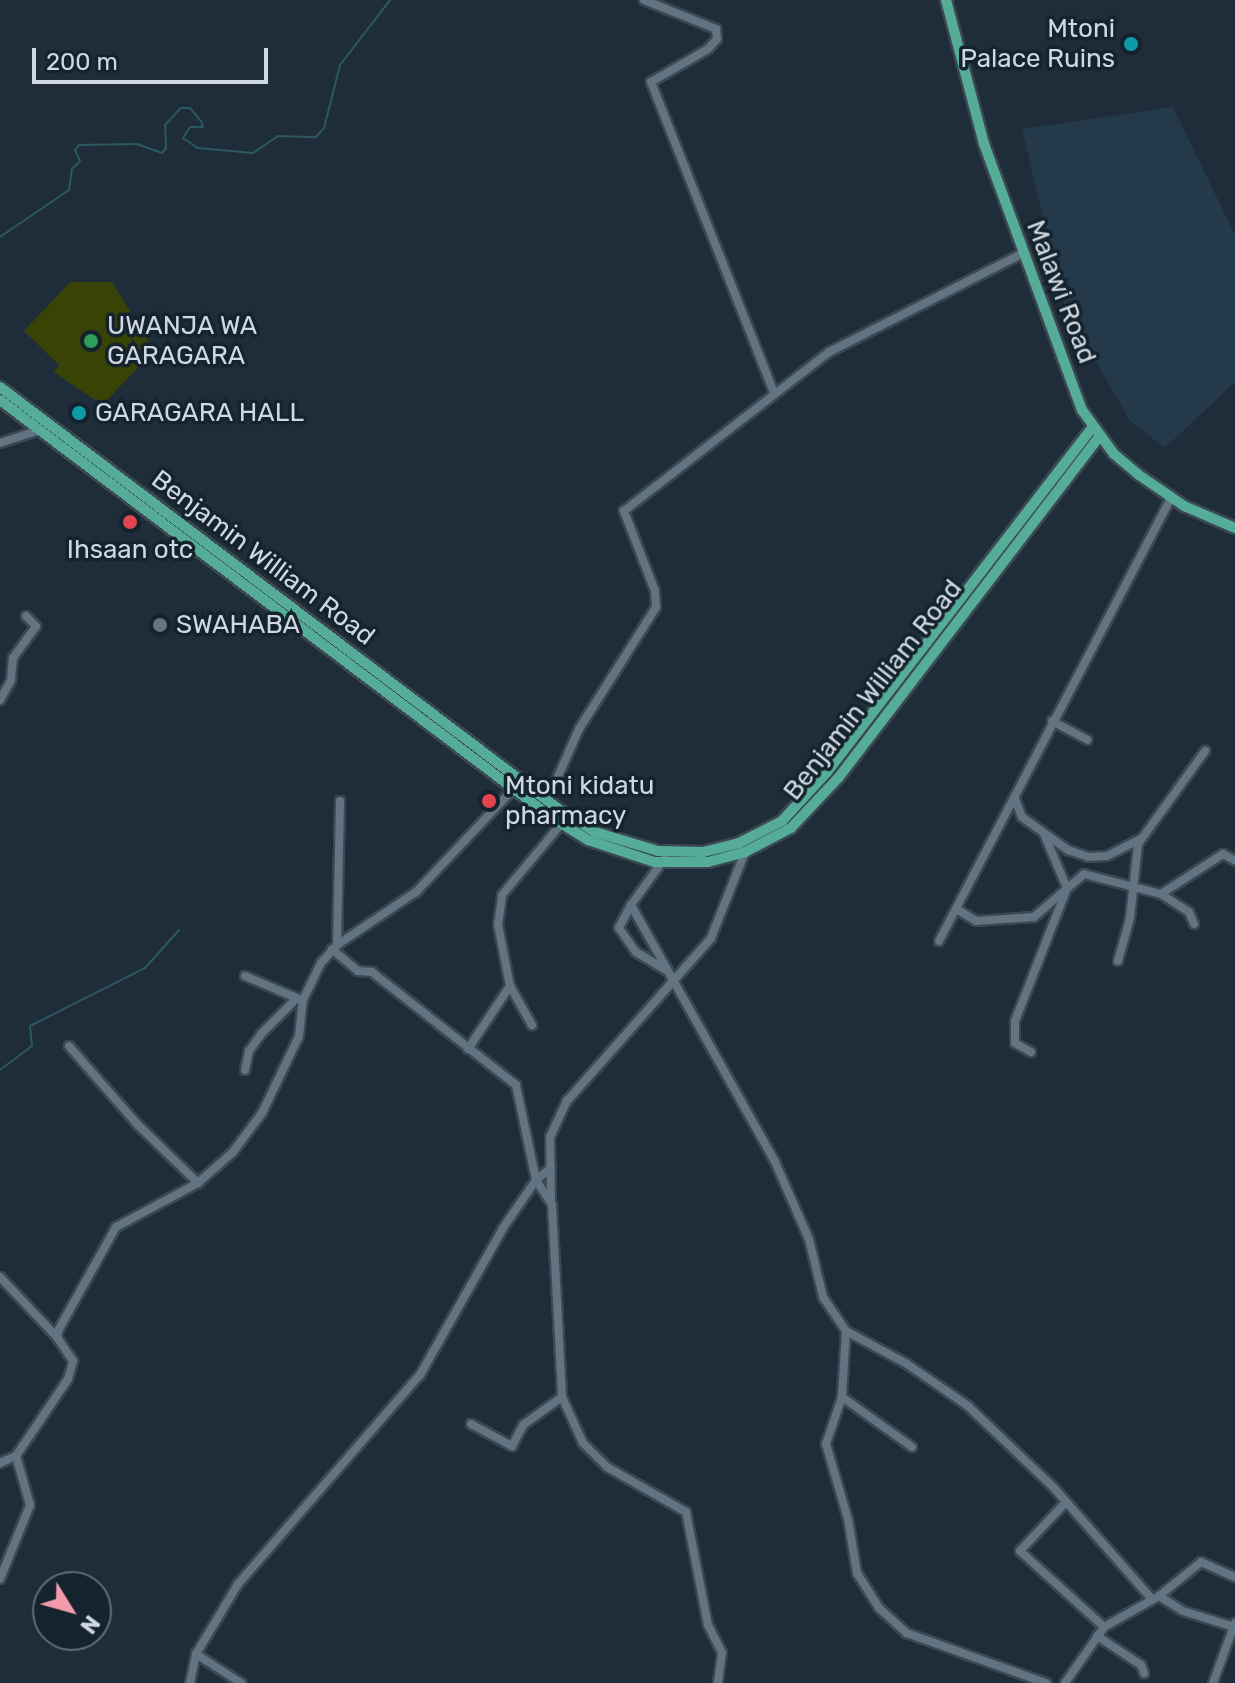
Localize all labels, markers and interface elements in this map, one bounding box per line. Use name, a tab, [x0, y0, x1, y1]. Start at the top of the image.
place label: Mtoni Palace Ruins	[960, 13, 1115, 74]
scale bar	[36, 32, 272, 82]
marker: Mtoni Palace Ruins	[1122, 35, 1140, 53]
text: 200 m	[46, 48, 118, 76]
street label: Malawi Road	[1019, 216, 1103, 368]
place label: UWANJA WA GARAGARA	[107, 310, 258, 372]
marker: UWANJA WA GARAGARA	[82, 332, 100, 350]
place label: GARAGARA HALL	[95, 397, 305, 429]
marker: GARAGARA HALL	[70, 404, 88, 422]
street label: Benjamin William Road	[145, 464, 381, 652]
marker: Ihsaan otc	[121, 513, 139, 531]
place label: Ihsaan otc	[67, 534, 193, 566]
street label: Benjamin William Road	[777, 573, 969, 807]
place label: SWAHABA	[176, 609, 300, 641]
marker: SWAHABA	[151, 616, 169, 634]
place label: Mtoni kidatu pharmacy	[505, 770, 654, 832]
marker: Mtoni kidatu pharmacy	[480, 792, 498, 810]
north arrow	[32, 1571, 112, 1651]
text: N	[74, 1610, 106, 1639]

